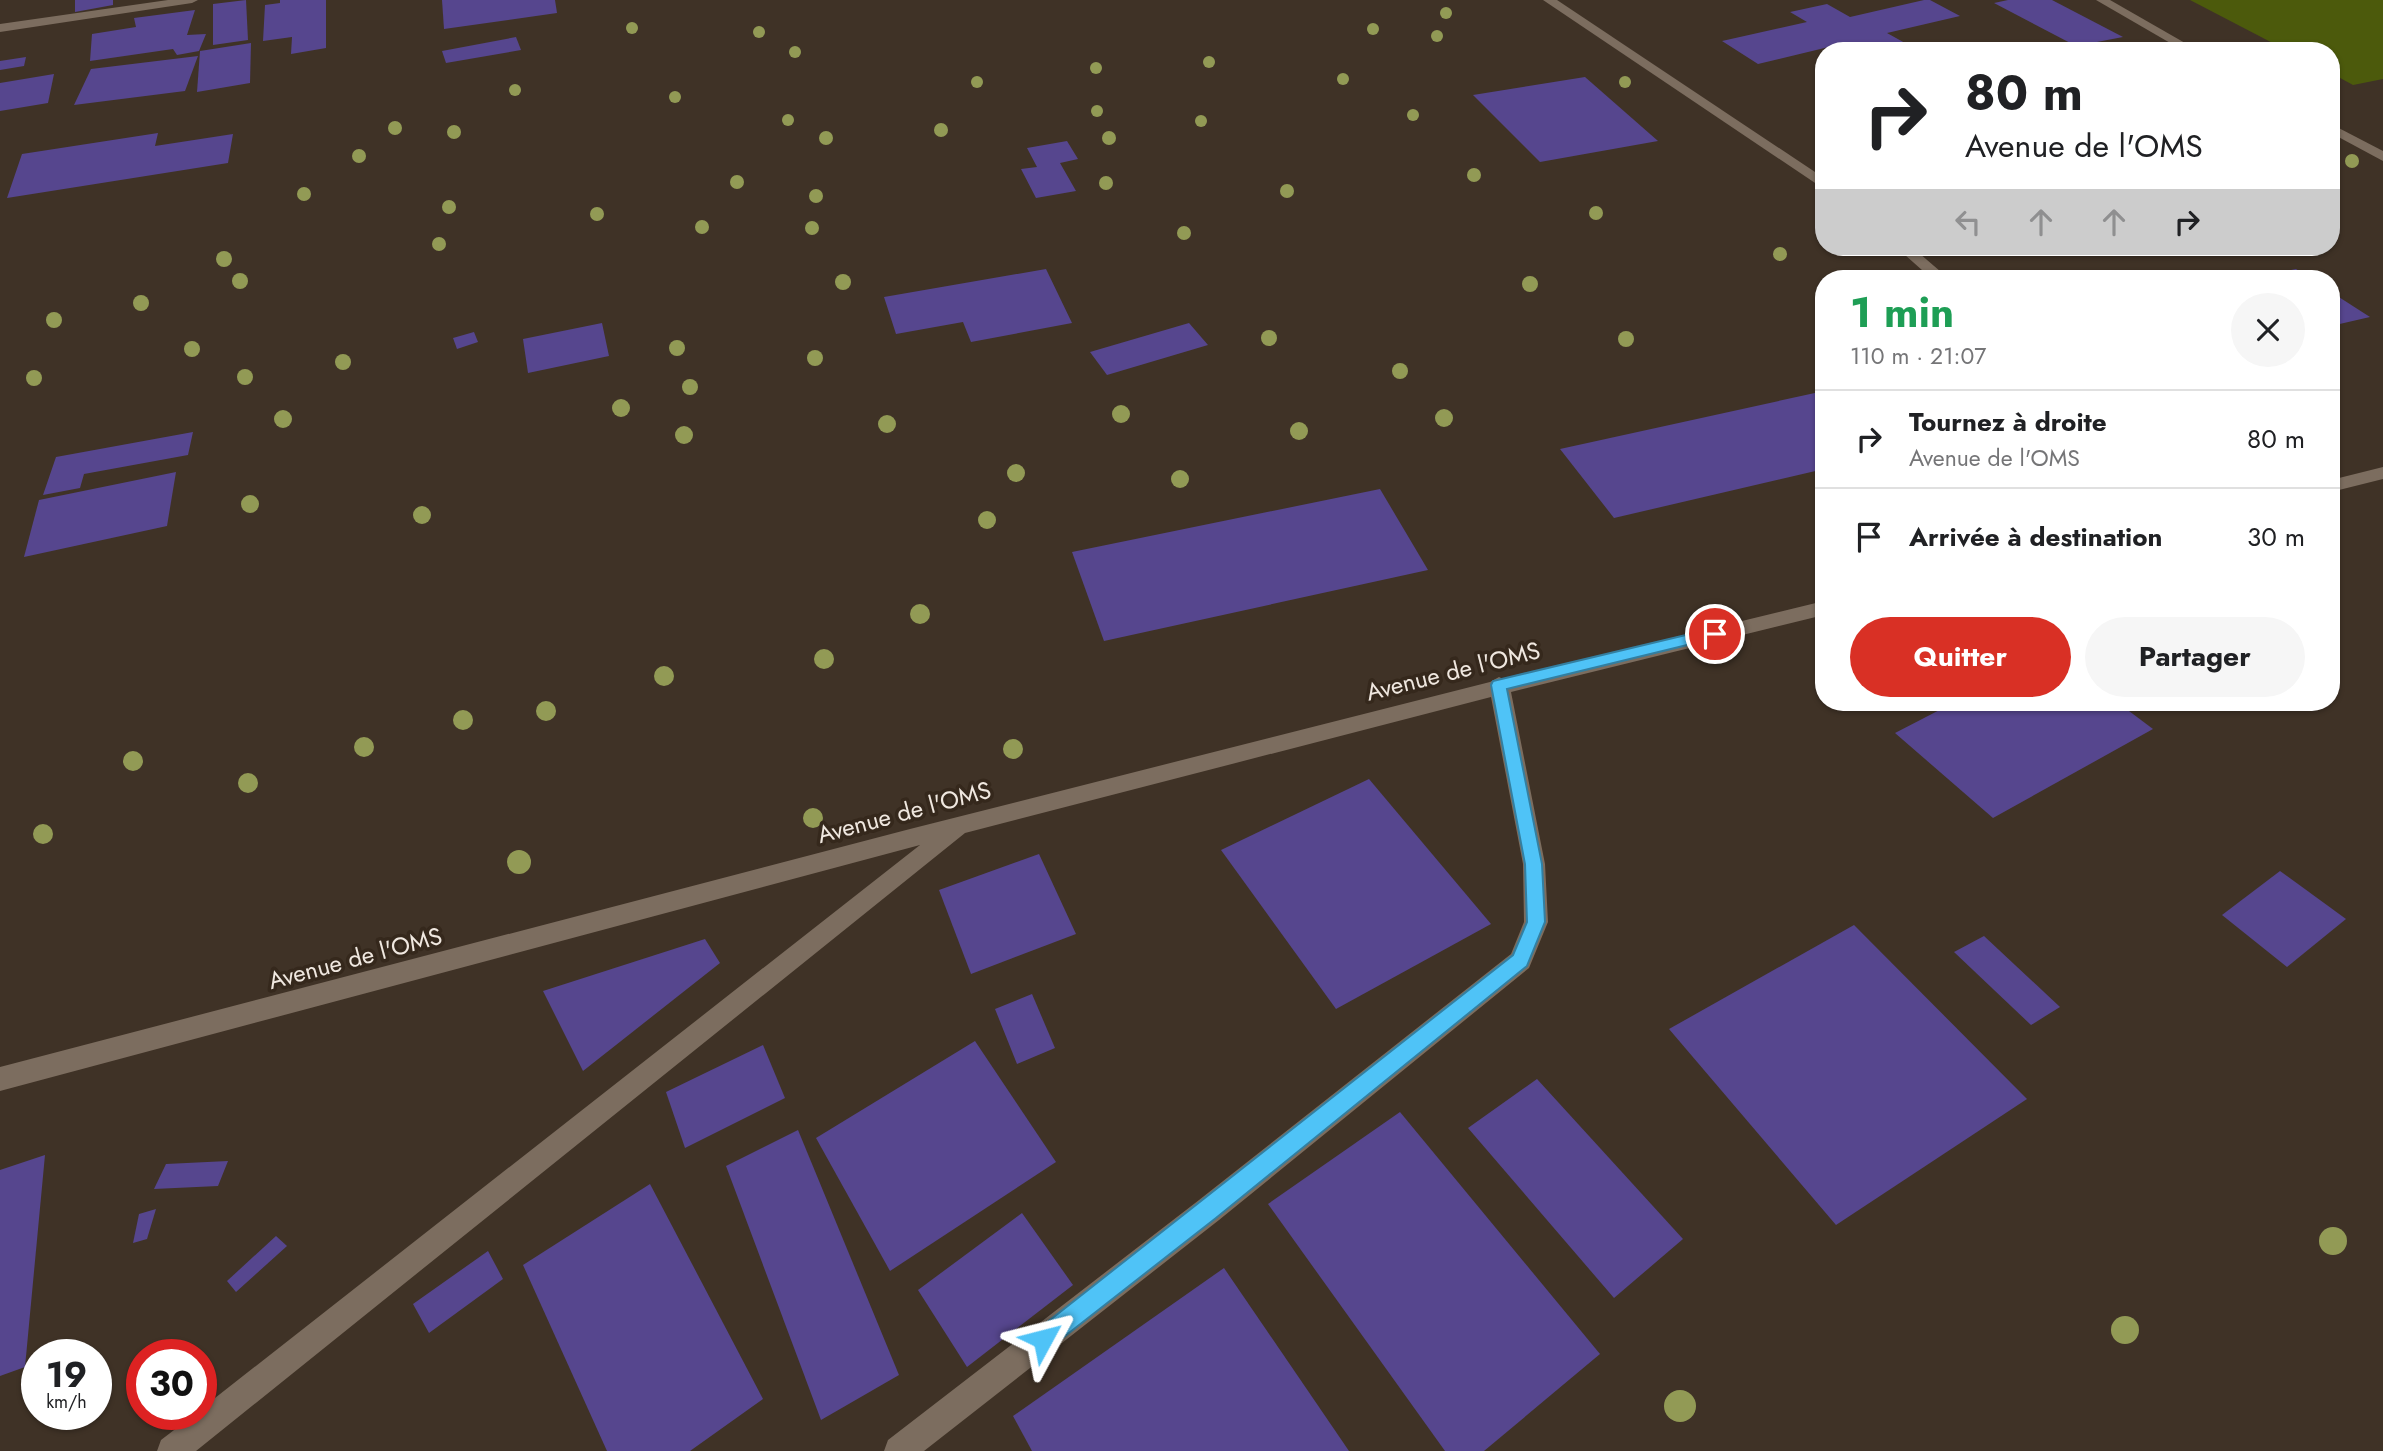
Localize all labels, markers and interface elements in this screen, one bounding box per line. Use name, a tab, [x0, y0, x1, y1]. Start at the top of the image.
text: 80 m	[1965, 58, 2083, 128]
icon: right	[1850, 70, 1941, 161]
text: Avenue de l'OMS	[1965, 123, 2203, 169]
icon: left	[1949, 203, 1987, 241]
icon: ahead	[2022, 203, 2060, 241]
icon: ahead	[2095, 203, 2133, 241]
icon: right	[2168, 203, 2206, 241]
text: 1 min	[1850, 282, 1954, 343]
button: close	[2231, 293, 2305, 367]
text: 110 m · 21:07	[1850, 339, 1986, 373]
text: Tournez à droite	[1909, 403, 2107, 441]
icon: right	[1850, 420, 1888, 458]
text: 80 m	[2247, 420, 2305, 458]
text: Avenue de l'OMS	[1909, 441, 2080, 475]
icon: arrive	[1850, 518, 1888, 556]
text: Arrivée à destination	[1909, 518, 2162, 556]
text: 30 m	[2247, 518, 2305, 556]
pin	[1685, 604, 1745, 664]
icon: arrive	[1696, 615, 1734, 653]
button: Quitter	[1850, 617, 2071, 697]
button: Partager	[2085, 617, 2305, 697]
street label: Avenue de l'OMS	[1362, 632, 1544, 710]
street label: Avenue de l'OMS	[813, 772, 995, 852]
street label: Avenue de l'OMS	[264, 918, 446, 998]
position arrow	[1006, 1302, 1080, 1376]
speed limit sign: 30	[126, 1339, 217, 1430]
text: 19	[46, 1350, 87, 1400]
text: km/h	[46, 1389, 87, 1415]

